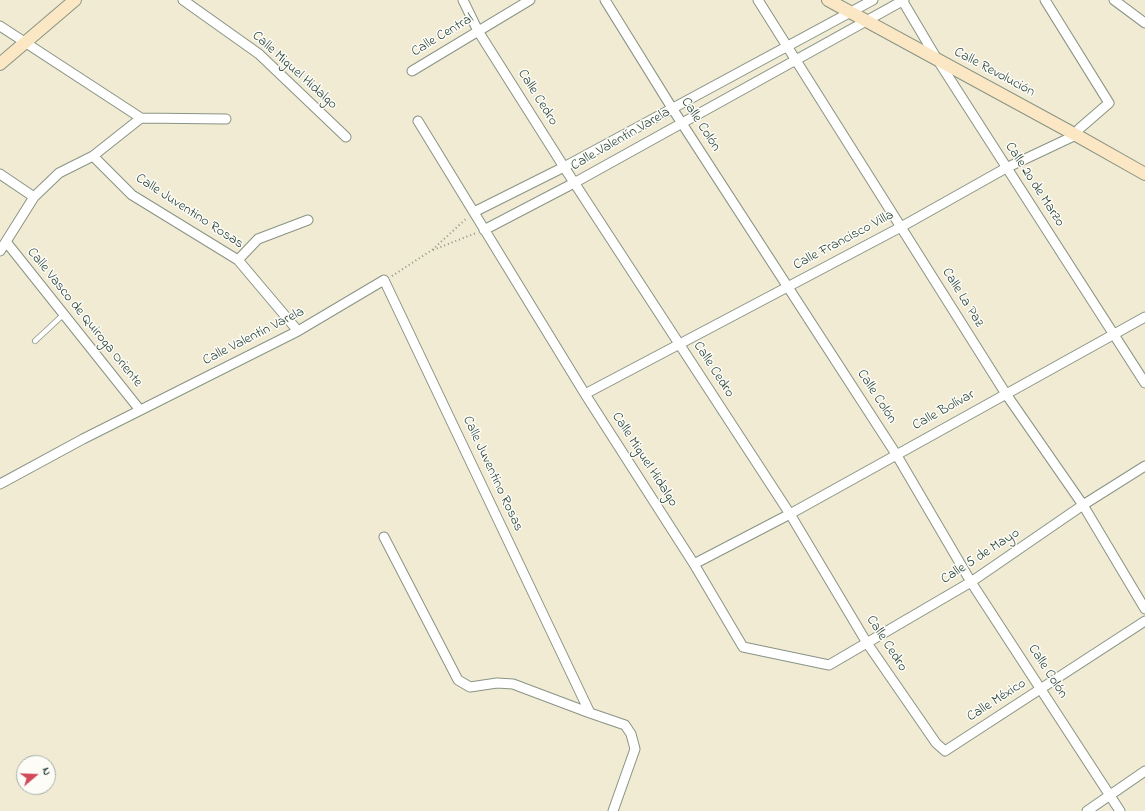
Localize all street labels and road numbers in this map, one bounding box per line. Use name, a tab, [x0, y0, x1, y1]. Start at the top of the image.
street label: Calle Central	[409, 11, 477, 61]
street label: Calle Miguel Hidalgo	[248, 28, 340, 114]
street label: Calle Revolución	[951, 45, 1037, 101]
street label: Calle Cedro	[513, 67, 561, 129]
street label: Calle Colón	[676, 95, 724, 155]
street label: Calle Valentín Varela	[568, 105, 674, 175]
street label: Calle 20 de Marzo	[1000, 140, 1068, 230]
street label: Calle Juventino Rosas	[132, 171, 246, 253]
street label: Calle Francisco Villa	[791, 207, 897, 275]
street label: Calle Vasco de Quiroga Oriente	[23, 245, 145, 391]
street label: Calle La Paz	[937, 265, 987, 331]
street label: Calle Valentín Varela	[200, 304, 308, 370]
street label: Calle Cedro	[689, 339, 737, 401]
street label: Calle Colón	[852, 367, 900, 427]
street label: Calle Bolívar	[910, 387, 978, 435]
street label: Calle Miguel Hidalgo	[607, 410, 681, 510]
street label: Calle Juventino Rosas	[458, 414, 526, 534]
street label: Calle 5 de Mayo	[939, 525, 1023, 589]
street label: Calle Cedro	[862, 613, 910, 675]
street label: Calle Colón	[1023, 642, 1071, 702]
street label: Calle México	[964, 676, 1030, 726]

